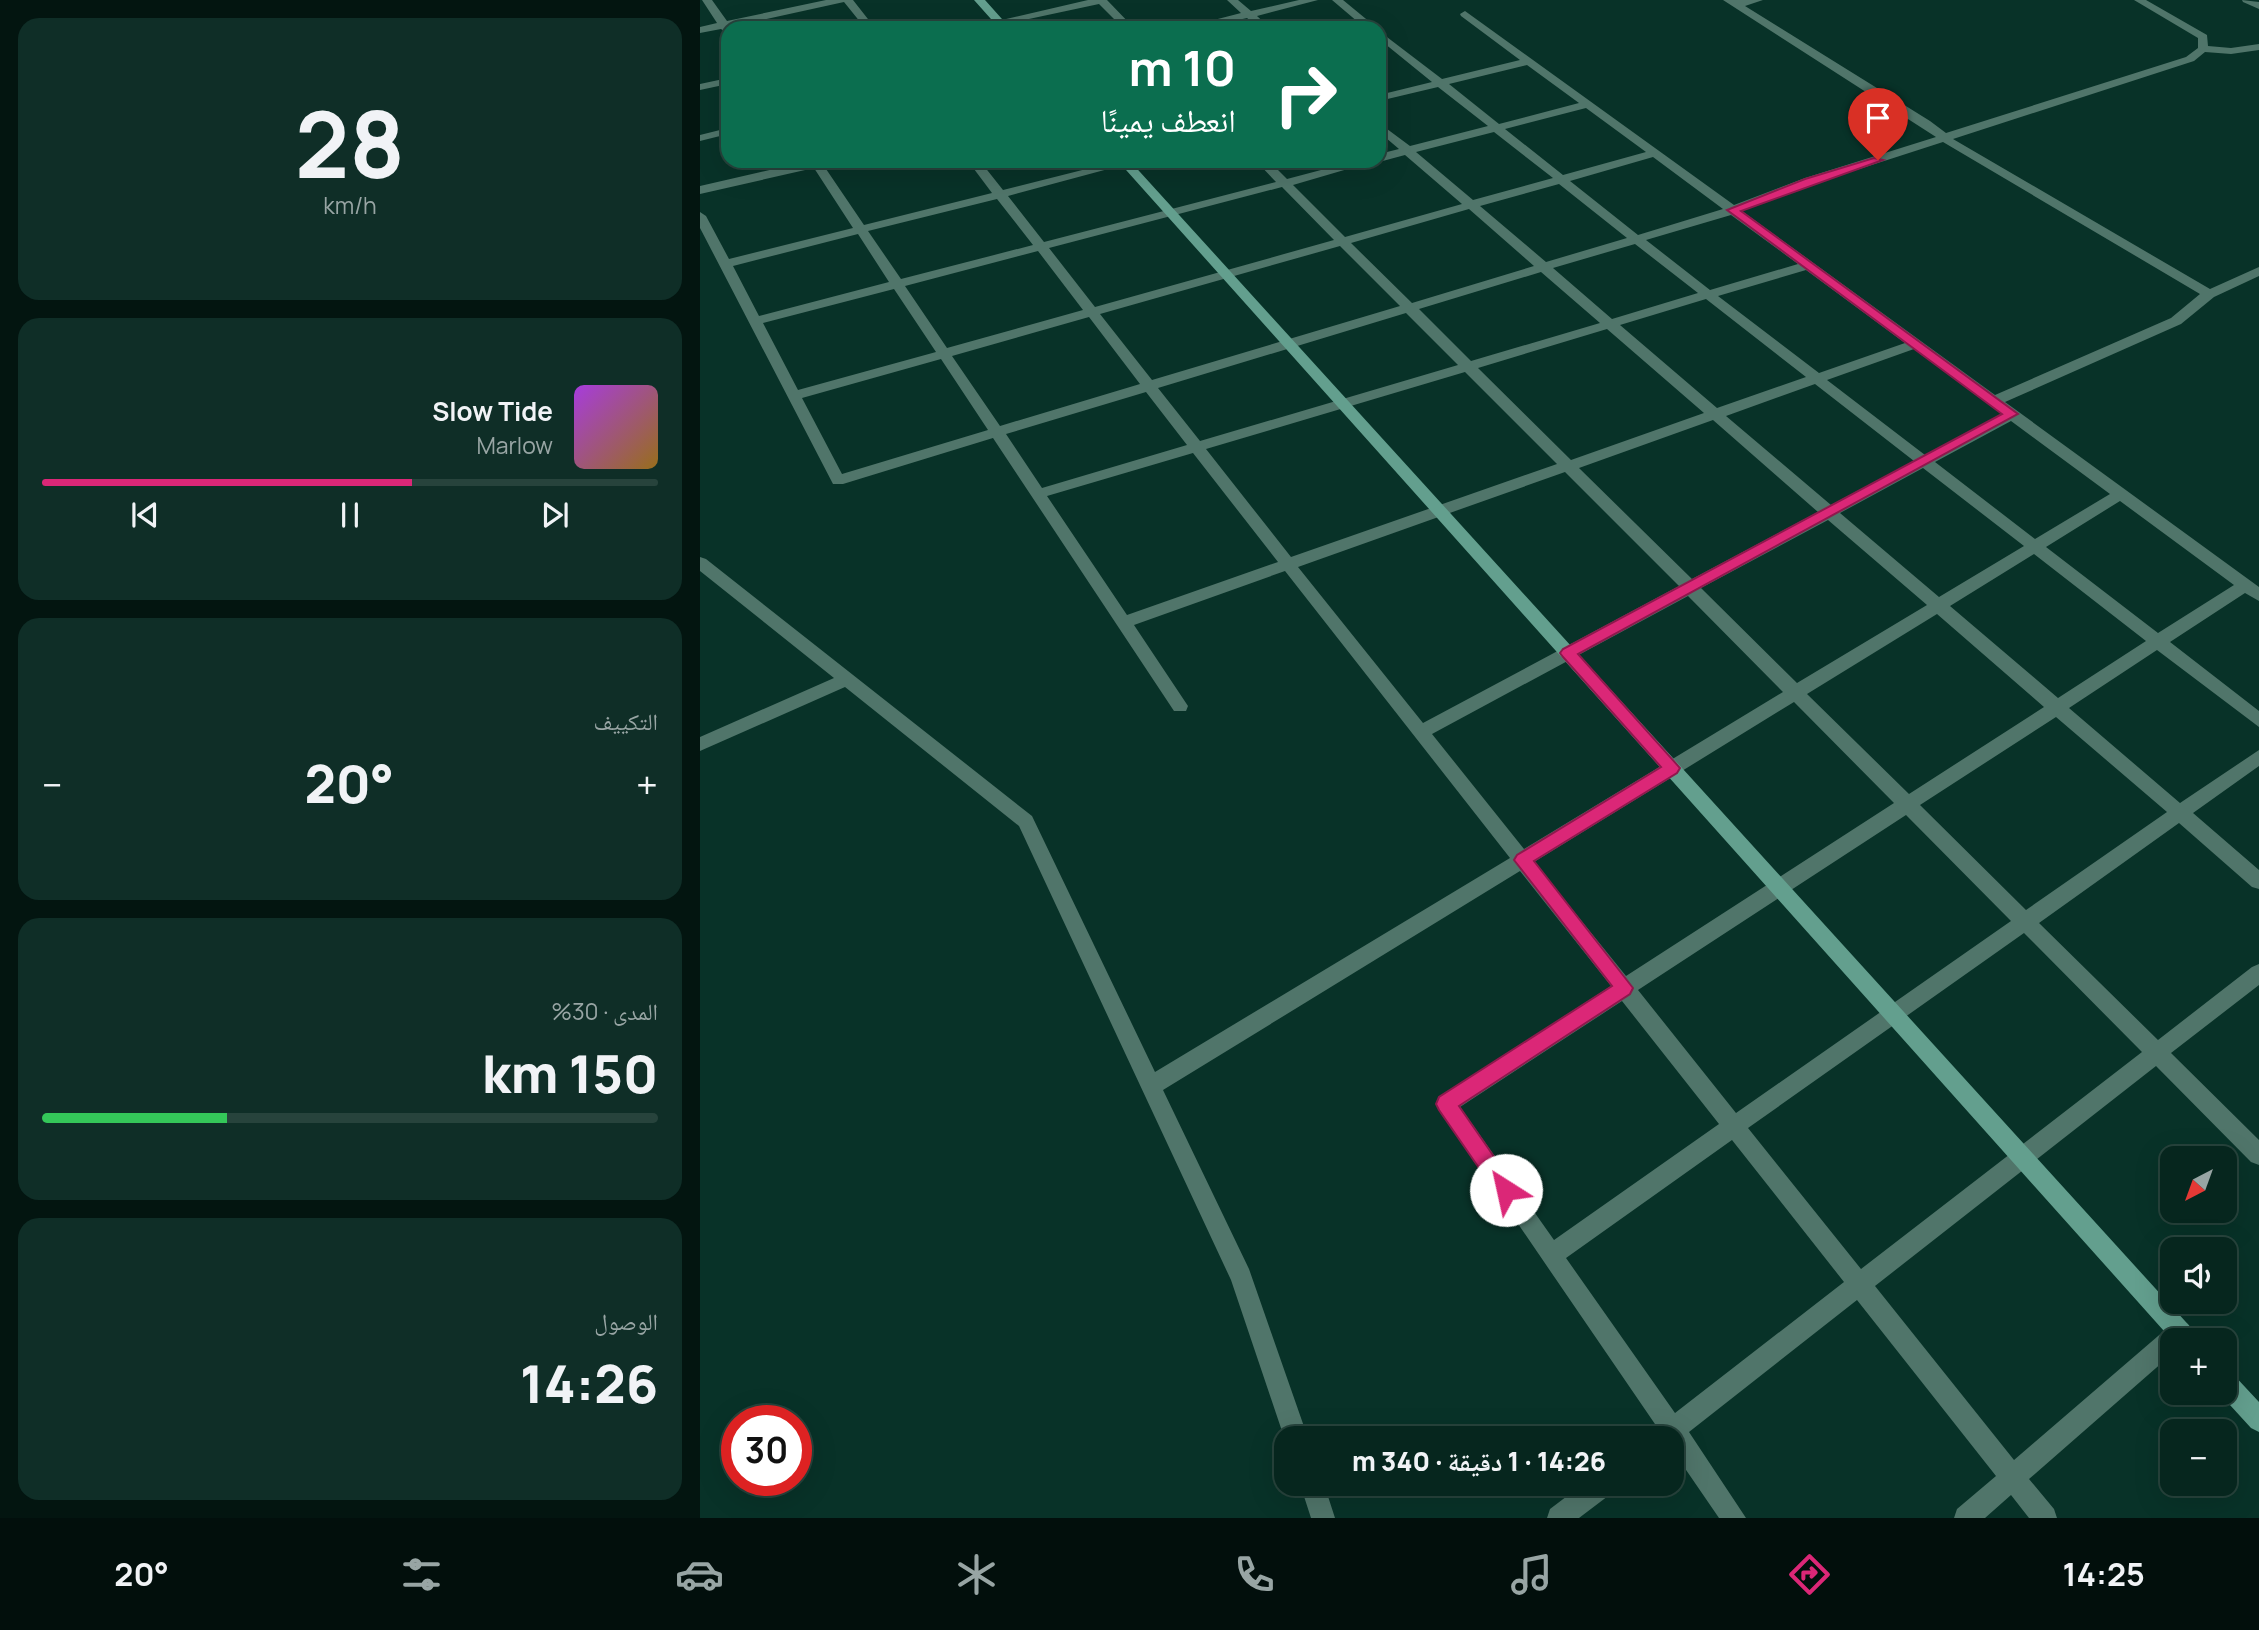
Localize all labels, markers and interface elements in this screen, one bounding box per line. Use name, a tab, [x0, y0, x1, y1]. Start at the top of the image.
text: 10 m	[1128, 34, 1236, 101]
icon: right	[1260, 49, 1351, 140]
text: 28	[295, 81, 405, 205]
pin	[1848, 88, 1908, 160]
text: انعطف يمينًا	[1101, 98, 1236, 142]
icon: arrive	[1859, 99, 1897, 137]
text: km/h	[323, 189, 377, 221]
text: Slow Tide	[432, 393, 553, 429]
text: Marlow	[476, 429, 553, 461]
icon: previous	[126, 496, 164, 534]
icon: pause	[331, 496, 369, 534]
icon: next	[536, 496, 574, 534]
text: التكييف	[593, 705, 658, 737]
text: 20°	[304, 748, 394, 819]
text: −	[42, 758, 63, 810]
text: +	[636, 758, 658, 810]
text: المدى · 30%	[551, 995, 658, 1027]
text: 150 km	[482, 1038, 658, 1109]
north arrow	[2160, 1146, 2236, 1223]
map controls	[2160, 1146, 2237, 1496]
position arrow	[1469, 1153, 1543, 1227]
button: sound	[2160, 1237, 2237, 1314]
text: الوصول	[594, 1305, 658, 1337]
button: +	[2160, 1328, 2237, 1405]
text: 14:26	[520, 1348, 658, 1419]
speed limit sign: 30	[721, 1405, 812, 1496]
button: −	[2160, 1419, 2237, 1496]
text: 14:26 · 1 دقيقة · 340 m	[1352, 1443, 1606, 1479]
icon: filters	[397, 1550, 446, 1599]
icon: car	[675, 1550, 724, 1599]
icon: climate	[952, 1550, 1001, 1599]
icon: phone	[1230, 1550, 1279, 1599]
icon: music	[1507, 1550, 1556, 1599]
icon: directions	[1785, 1550, 1834, 1599]
text: 20°	[114, 1552, 169, 1596]
text: 14:25	[2062, 1552, 2145, 1596]

